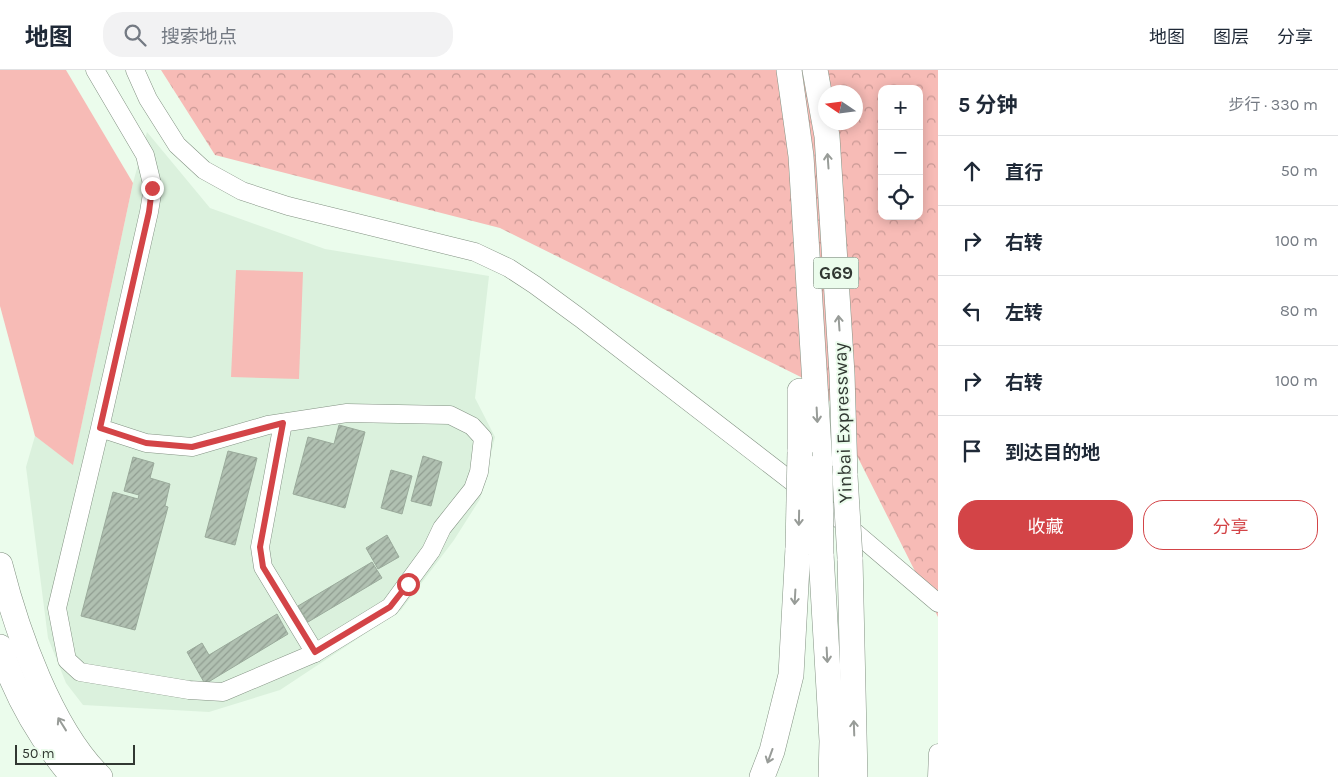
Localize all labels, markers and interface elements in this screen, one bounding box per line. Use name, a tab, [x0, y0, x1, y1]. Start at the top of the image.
search box	[103, 12, 453, 57]
icon: search	[121, 21, 149, 49]
text: 地图	[25, 23, 73, 51]
text: 搜索地点	[161, 26, 237, 48]
text: 地图	[1149, 26, 1185, 48]
text: 图层	[1213, 26, 1249, 48]
text: 分享	[1277, 26, 1313, 48]
north arrow	[818, 85, 863, 130]
map controls	[878, 85, 923, 220]
button: +	[878, 85, 923, 130]
text: 5 分钟	[958, 93, 1018, 117]
text: 步行 · 330 m	[1228, 95, 1318, 114]
button: −	[878, 130, 923, 175]
one-way arrow	[824, 153, 833, 169]
icon: ahead	[958, 157, 986, 185]
text: 50 m	[1281, 161, 1318, 180]
text: 直行	[1005, 162, 1043, 184]
button: locate	[878, 175, 923, 220]
route end	[141, 177, 164, 200]
icon: right	[958, 227, 986, 255]
text: 100 m	[1275, 231, 1318, 250]
text: 右转	[1005, 232, 1043, 254]
road number: G69	[814, 258, 858, 288]
icon: left	[958, 297, 986, 325]
text: 80 m	[1280, 301, 1318, 320]
text: 左转	[1005, 302, 1043, 324]
one-way arrow	[834, 315, 844, 331]
street label: Yinbai Expressway	[829, 342, 857, 504]
icon: right	[958, 367, 986, 395]
text: 100 m	[1275, 371, 1318, 390]
text: 右转	[1005, 372, 1043, 394]
one-way arrow	[813, 407, 822, 423]
icon: arrive	[958, 437, 986, 465]
text: 到达目的地	[1005, 442, 1100, 464]
button: 收藏	[958, 500, 1133, 550]
button: 分享	[1143, 500, 1318, 550]
one-way arrow	[794, 510, 803, 526]
route start	[397, 573, 420, 596]
one-way arrow	[791, 589, 800, 605]
one-way arrow	[822, 647, 831, 663]
one-way arrow	[56, 717, 66, 731]
one-way arrow	[850, 721, 859, 737]
scale bar	[15, 742, 135, 765]
text: 50 m	[22, 745, 55, 762]
one-way arrow	[765, 748, 774, 764]

